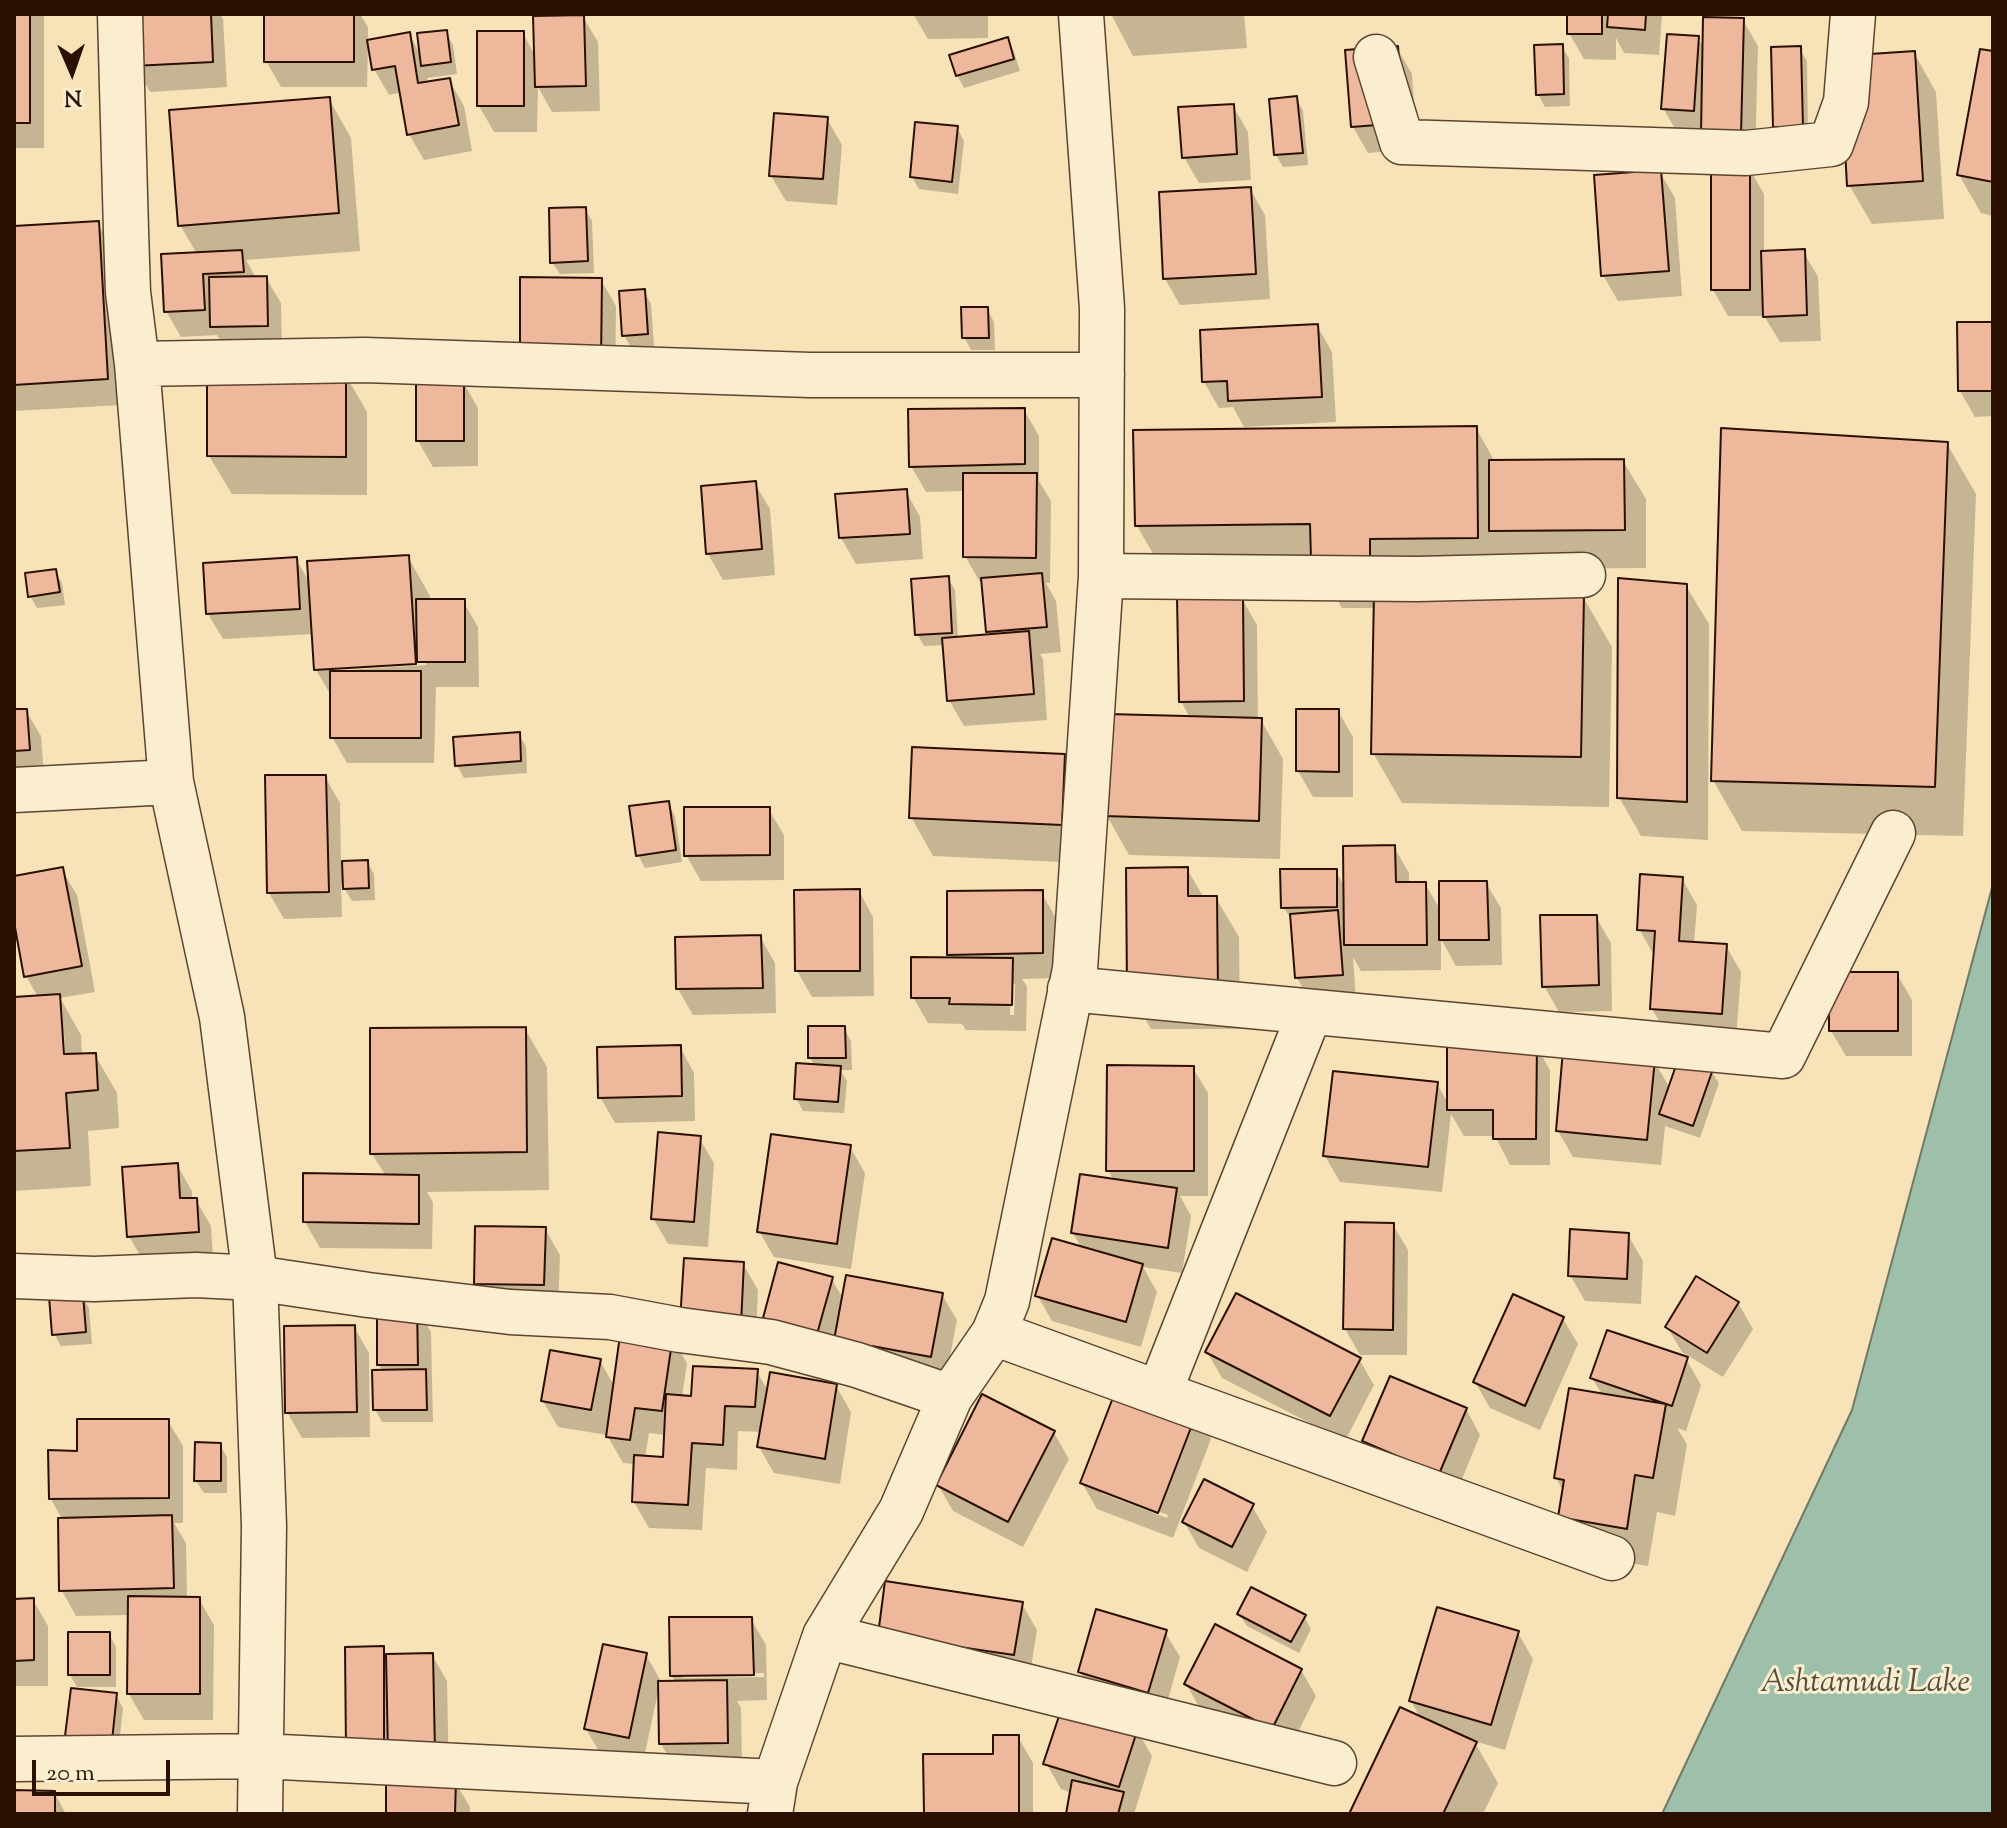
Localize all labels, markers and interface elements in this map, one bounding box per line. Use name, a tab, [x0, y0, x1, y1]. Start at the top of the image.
north arrow	[32, 32, 112, 112]
text: N	[64, 80, 82, 112]
water label: Ashtamudi Lake	[1760, 1667, 1970, 1705]
scale bar	[36, 1744, 174, 1794]
text: 20 m	[46, 1757, 95, 1791]

